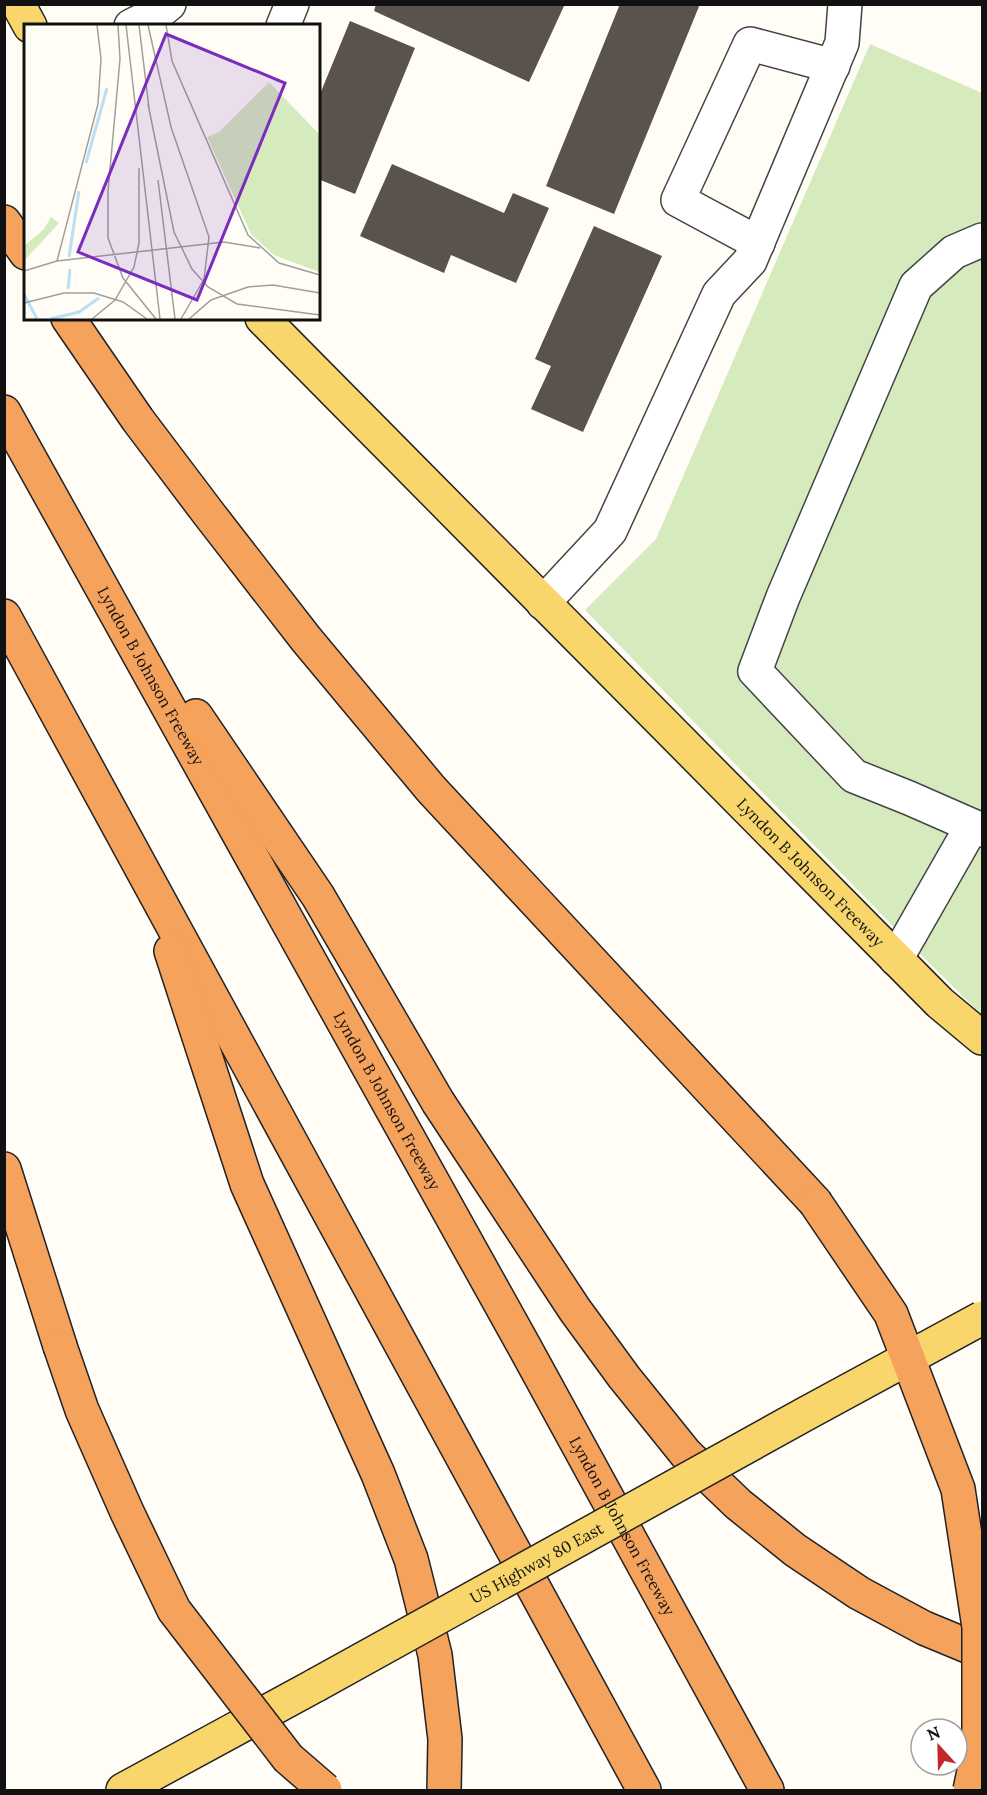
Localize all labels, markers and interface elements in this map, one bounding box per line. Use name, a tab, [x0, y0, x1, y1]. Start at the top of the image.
inset map	[24, 24, 320, 320]
street label: Lyndon B Johnson Freeway	[93, 583, 209, 769]
street label: Lyndon B Johnson Freeway	[733, 794, 889, 951]
street label: Lyndon B Johnson Freeway	[330, 1008, 445, 1194]
street label: Lyndon B Johnson Freeway	[565, 1433, 680, 1619]
street label: US Highway 80 East	[466, 1518, 607, 1608]
north arrow	[909, 1717, 969, 1777]
text: N	[924, 1722, 943, 1745]

